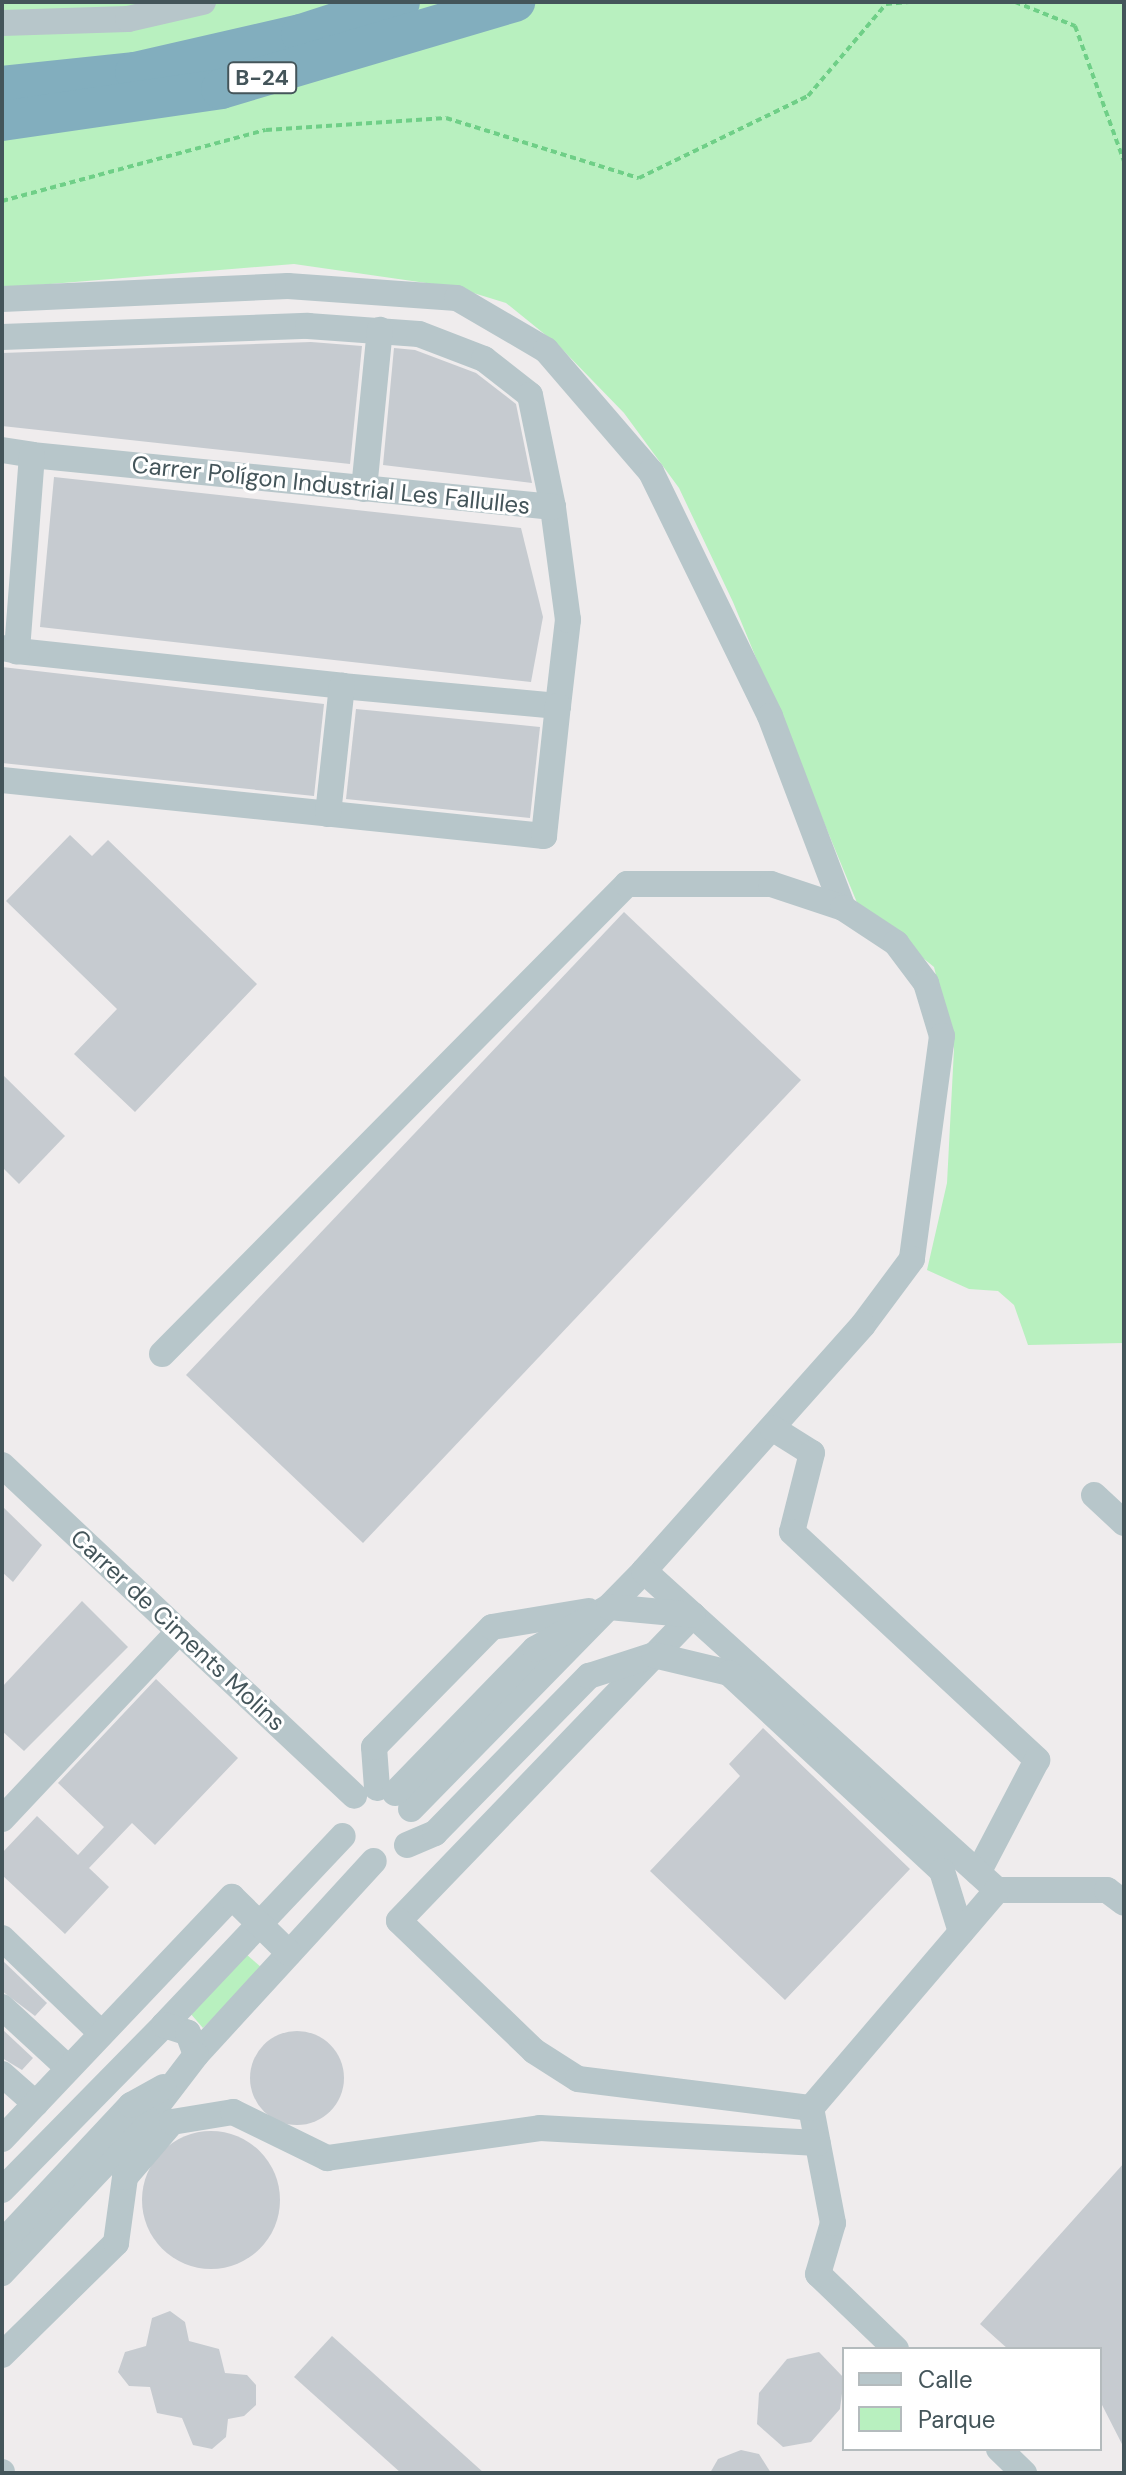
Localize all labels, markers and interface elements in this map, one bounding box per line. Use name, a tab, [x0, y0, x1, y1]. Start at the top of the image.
road number: B-24	[226, 60, 298, 96]
street label: Carrer Polígon Industrial Les Fallulles	[130, 450, 532, 520]
street label: Carrer de Ciments Molins	[65, 1523, 291, 1737]
legend	[842, 2347, 1102, 2451]
text: Calle	[918, 2364, 973, 2395]
text: Parque	[918, 2404, 995, 2435]

